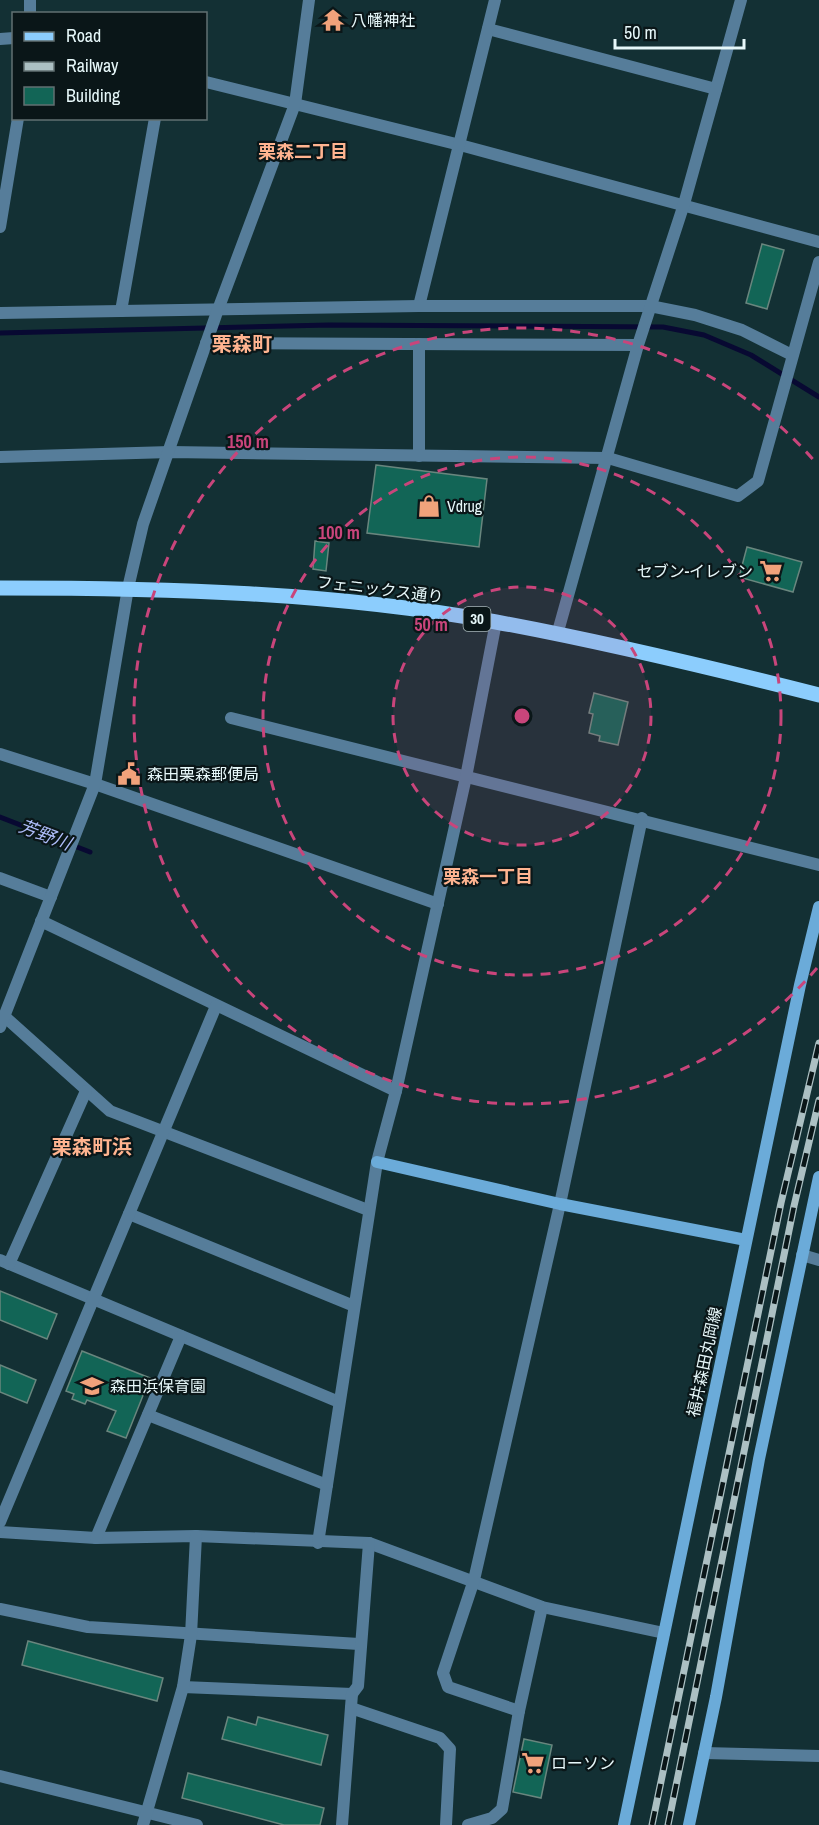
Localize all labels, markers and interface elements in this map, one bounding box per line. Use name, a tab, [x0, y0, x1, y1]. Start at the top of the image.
temple icon: 八幡神社	[320, 7, 346, 33]
place label: 八幡神社	[351, 9, 415, 31]
legend	[12, 12, 207, 120]
scale bar	[615, 12, 744, 50]
text: 50 m	[624, 20, 657, 45]
text: Road	[66, 23, 101, 48]
text: Railway	[66, 53, 119, 78]
text: Building	[66, 83, 121, 108]
district label: 栗森二丁目	[258, 139, 348, 164]
district label: 栗森町	[212, 330, 272, 357]
text: 150 m	[227, 429, 269, 454]
shop icon: Vdrug	[416, 493, 442, 519]
place label: Vdrug	[447, 495, 483, 517]
text: 100 m	[318, 520, 360, 545]
supermarket icon: セブン-イレブン	[758, 558, 784, 584]
place label: セブン-イレブン	[637, 560, 753, 582]
street label: フェニックス通り	[315, 570, 445, 608]
road number: 30	[464, 607, 490, 631]
text: 50 m	[414, 612, 448, 637]
centre of rings	[512, 706, 532, 726]
public building icon: 森田栗森郵便局	[116, 761, 142, 787]
place label: 森田栗森郵便局	[147, 763, 259, 785]
water label: 芳野川	[15, 813, 77, 857]
district label: 栗森一丁目	[443, 864, 533, 889]
district label: 栗森町浜	[52, 1133, 132, 1160]
street label: 福井森田丸岡線	[682, 1305, 726, 1419]
school or university icon: 森田浜保育園	[79, 1373, 105, 1399]
place label: 森田浜保育園	[110, 1375, 206, 1397]
supermarket icon: ローソン	[520, 1750, 546, 1776]
place label: ローソン	[551, 1752, 615, 1774]

